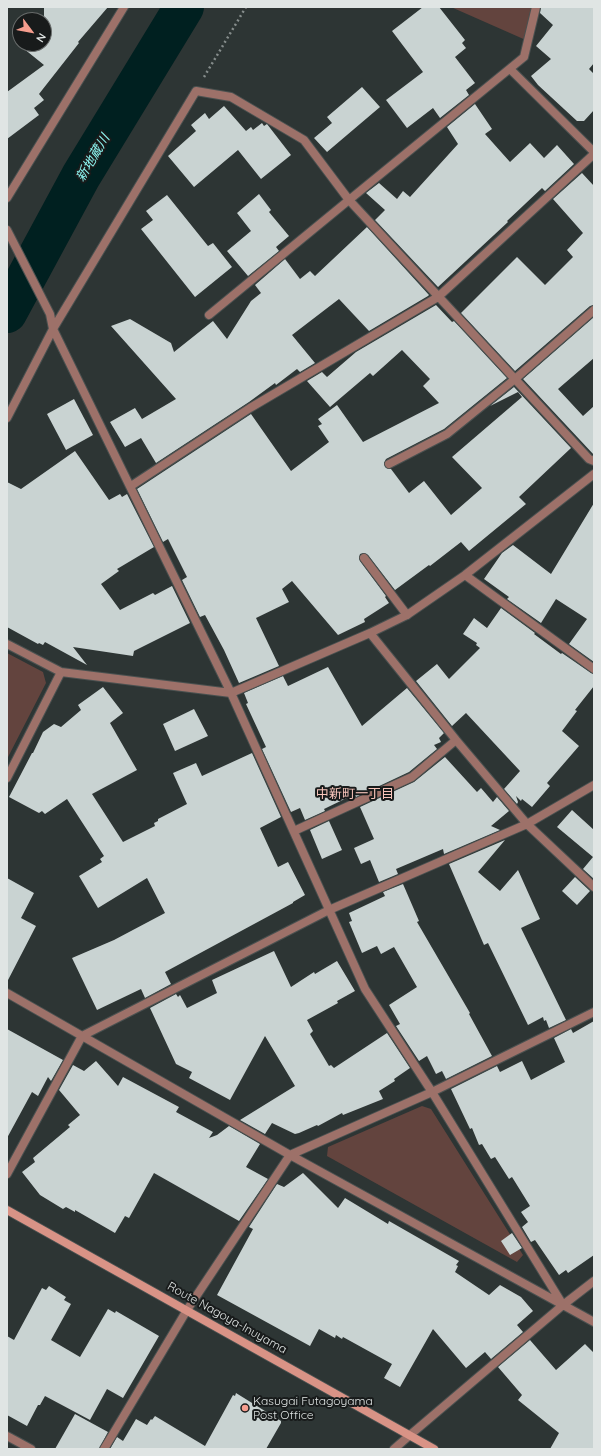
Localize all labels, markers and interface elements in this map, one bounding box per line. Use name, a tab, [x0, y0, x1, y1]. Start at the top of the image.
north arrow	[12, 12, 52, 52]
text: N	[33, 31, 49, 45]
water label: 新地蔵川	[73, 132, 113, 184]
district label: 中新町一丁目	[316, 786, 394, 802]
street label: Route Nagoya-Inuyama	[165, 1279, 289, 1357]
place label: Kasugai Futagoyama Post Office	[253, 1394, 373, 1422]
marker: Kasugai Futagoyama Post Office	[240, 1403, 250, 1413]

